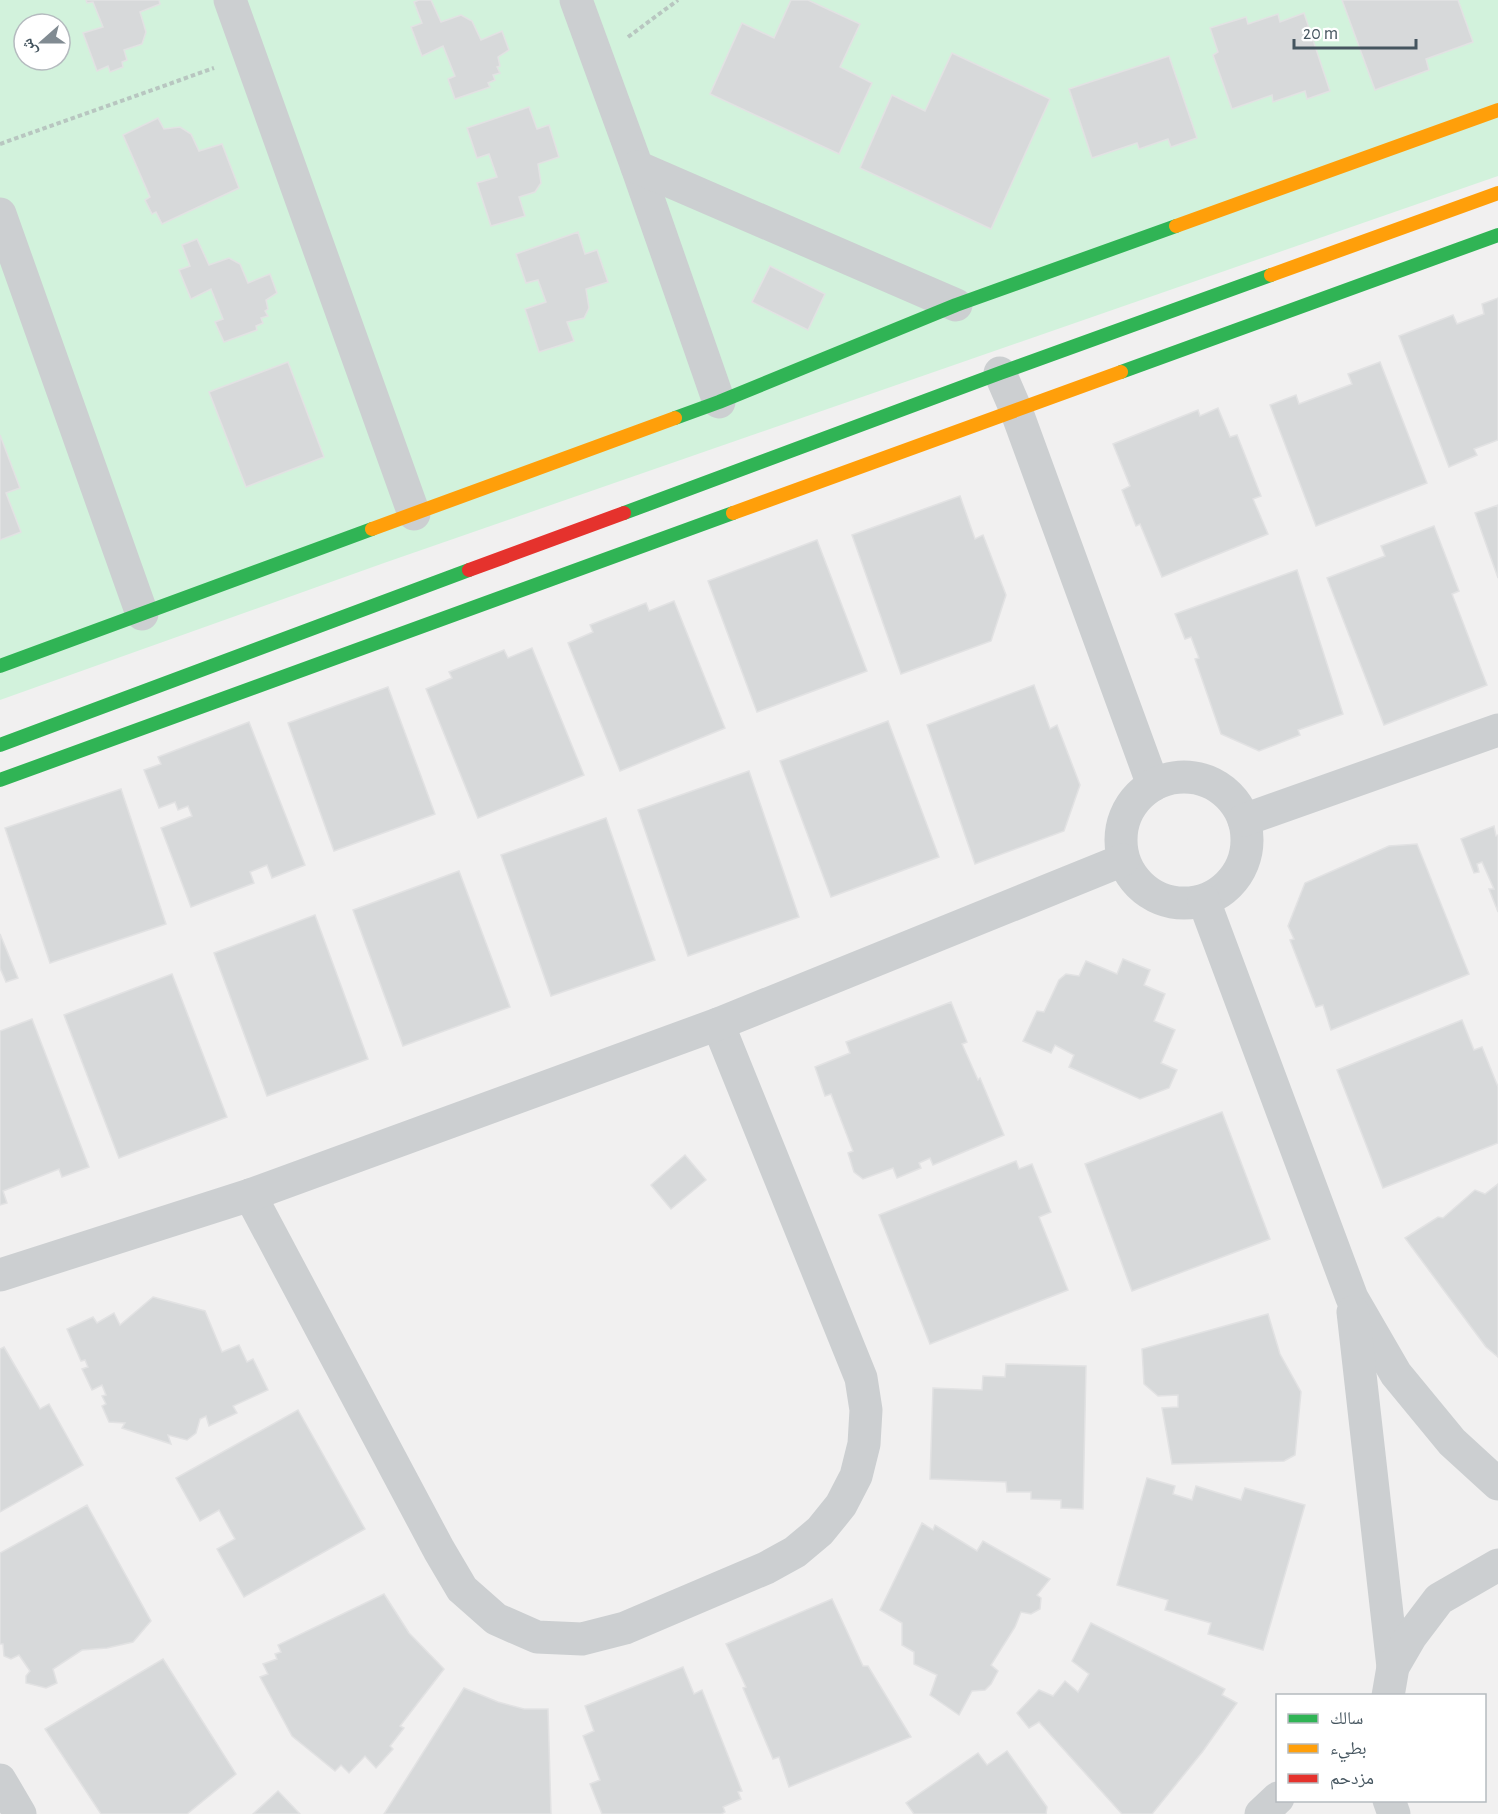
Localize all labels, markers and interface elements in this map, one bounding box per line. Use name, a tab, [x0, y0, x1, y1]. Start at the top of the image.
north arrow	[12, 12, 72, 72]
scale bar	[1294, 12, 1416, 50]
text: 20 m	[1303, 25, 1338, 43]
text: ش	[18, 36, 40, 58]
legend	[1276, 1694, 1486, 1802]
text: سالك	[1330, 1710, 1363, 1728]
text: بطيء	[1330, 1740, 1367, 1763]
text: مزدحم	[1330, 1770, 1374, 1790]

